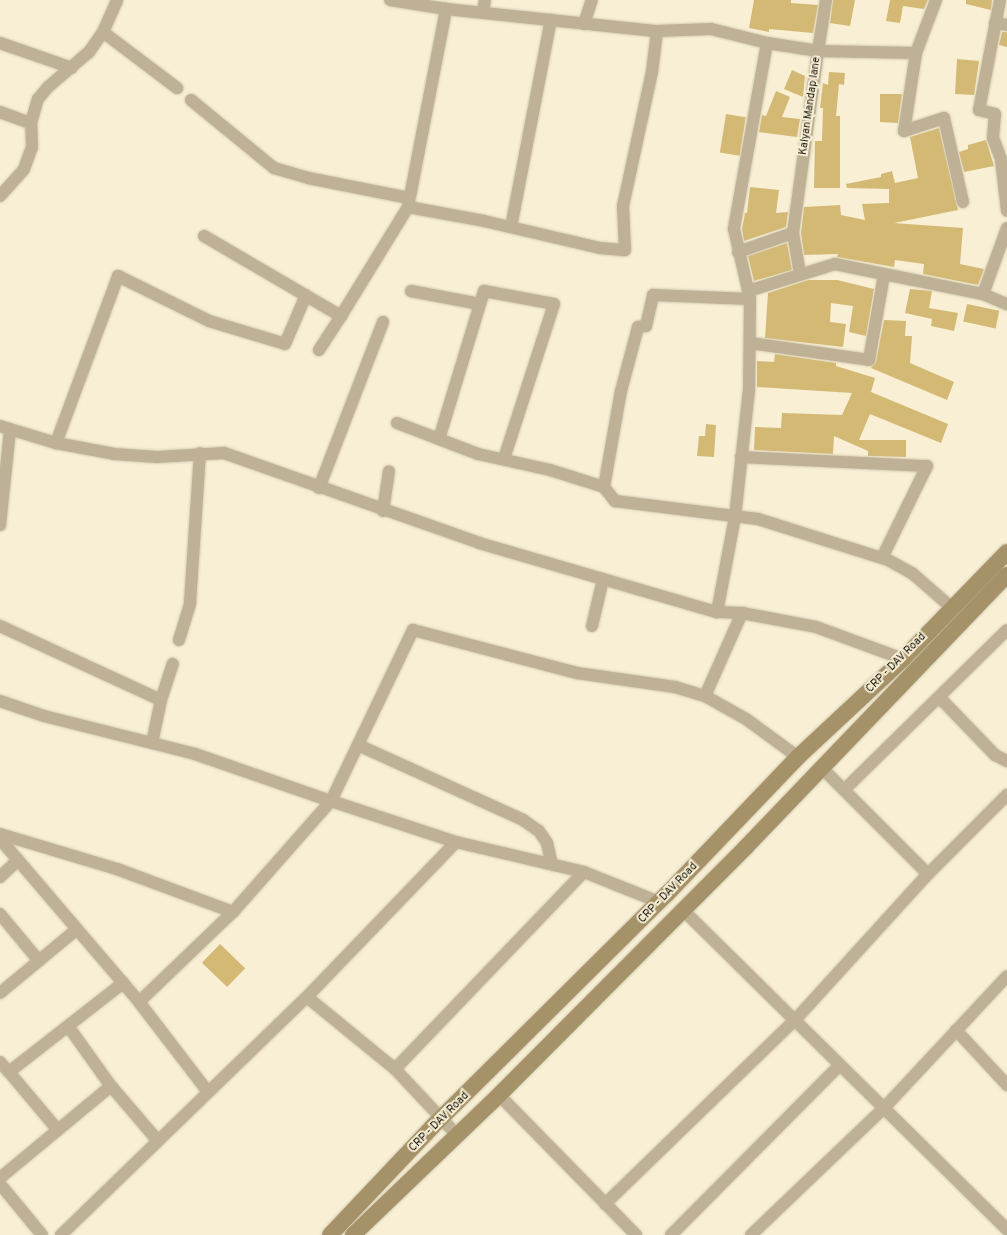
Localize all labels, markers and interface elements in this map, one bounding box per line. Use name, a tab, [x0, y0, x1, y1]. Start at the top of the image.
street label: Kalyan Mandap lane	[797, 56, 823, 156]
street label: CRP - DAV Road	[863, 630, 929, 696]
street label: CRP - DAV Road	[636, 860, 700, 926]
street label: CRP - DAV Road	[406, 1089, 472, 1155]

